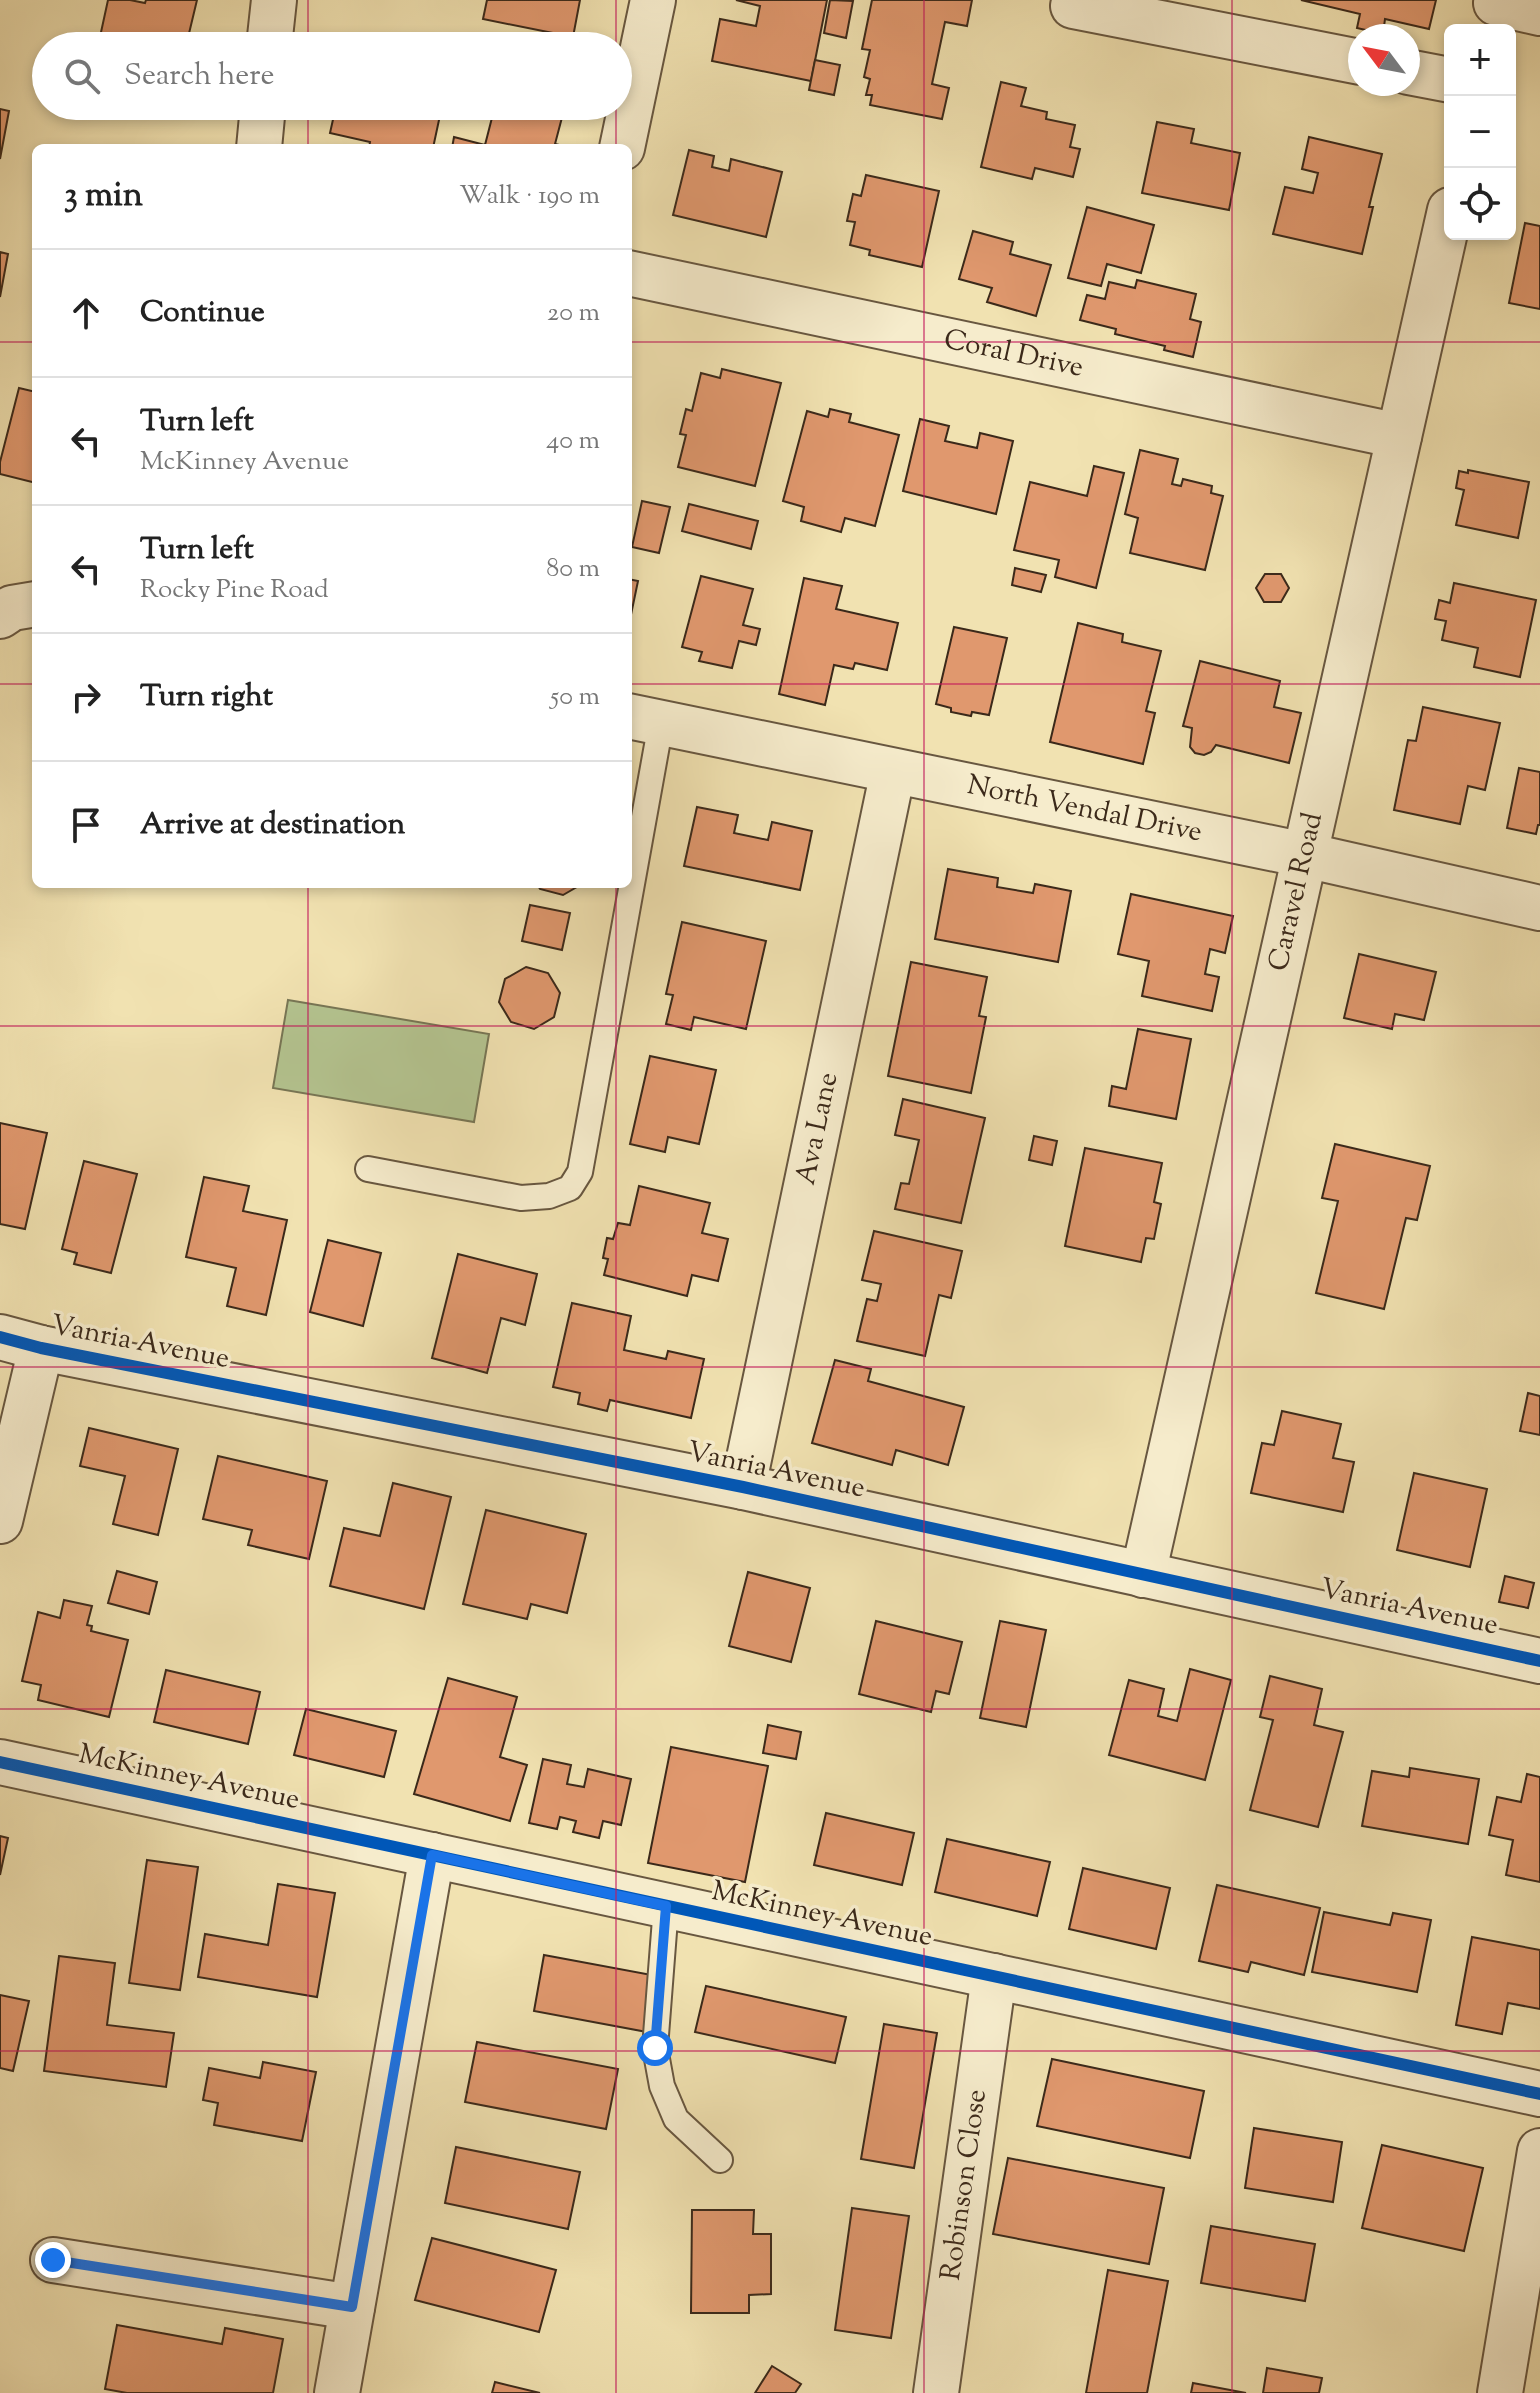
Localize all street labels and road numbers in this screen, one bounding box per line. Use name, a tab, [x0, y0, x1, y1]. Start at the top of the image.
street label: Coral Drive	[940, 320, 1087, 389]
street label: North Vendal Drive	[963, 766, 1206, 853]
street label: Caravel Road	[1259, 809, 1334, 975]
street label: Ava Lane	[787, 1069, 849, 1189]
street label: Vanria Avenue	[47, 1306, 233, 1380]
street label: Vanria Avenue	[683, 1433, 869, 1509]
street label: Vanria Avenue	[1316, 1570, 1502, 1646]
street label: McKinney Avenue	[75, 1735, 303, 1821]
street label: McKinney Avenue	[708, 1872, 936, 1958]
street label: Robinson Close	[932, 2087, 998, 2283]

